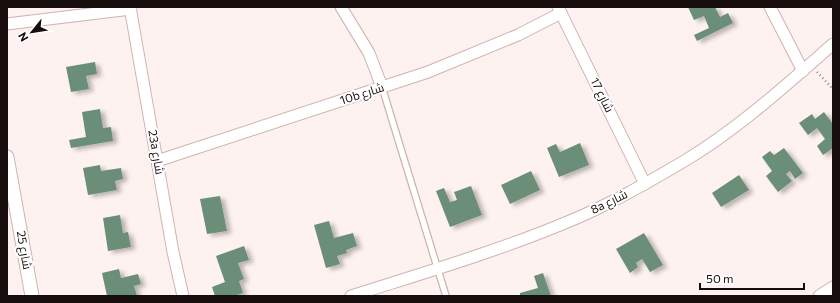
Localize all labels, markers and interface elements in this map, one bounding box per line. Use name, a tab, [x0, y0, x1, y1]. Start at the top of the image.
north arrow	[12, 12, 52, 52]
text: N	[15, 30, 31, 44]
street label: شارع 17	[587, 75, 617, 115]
street label: 10b شارع	[338, 79, 386, 109]
street label: 23a شارع	[144, 128, 168, 176]
street label: 8a شارع	[588, 186, 630, 218]
street label: شارع 25	[13, 229, 35, 271]
scale bar	[700, 265, 804, 291]
text: 50 m	[706, 271, 734, 285]

